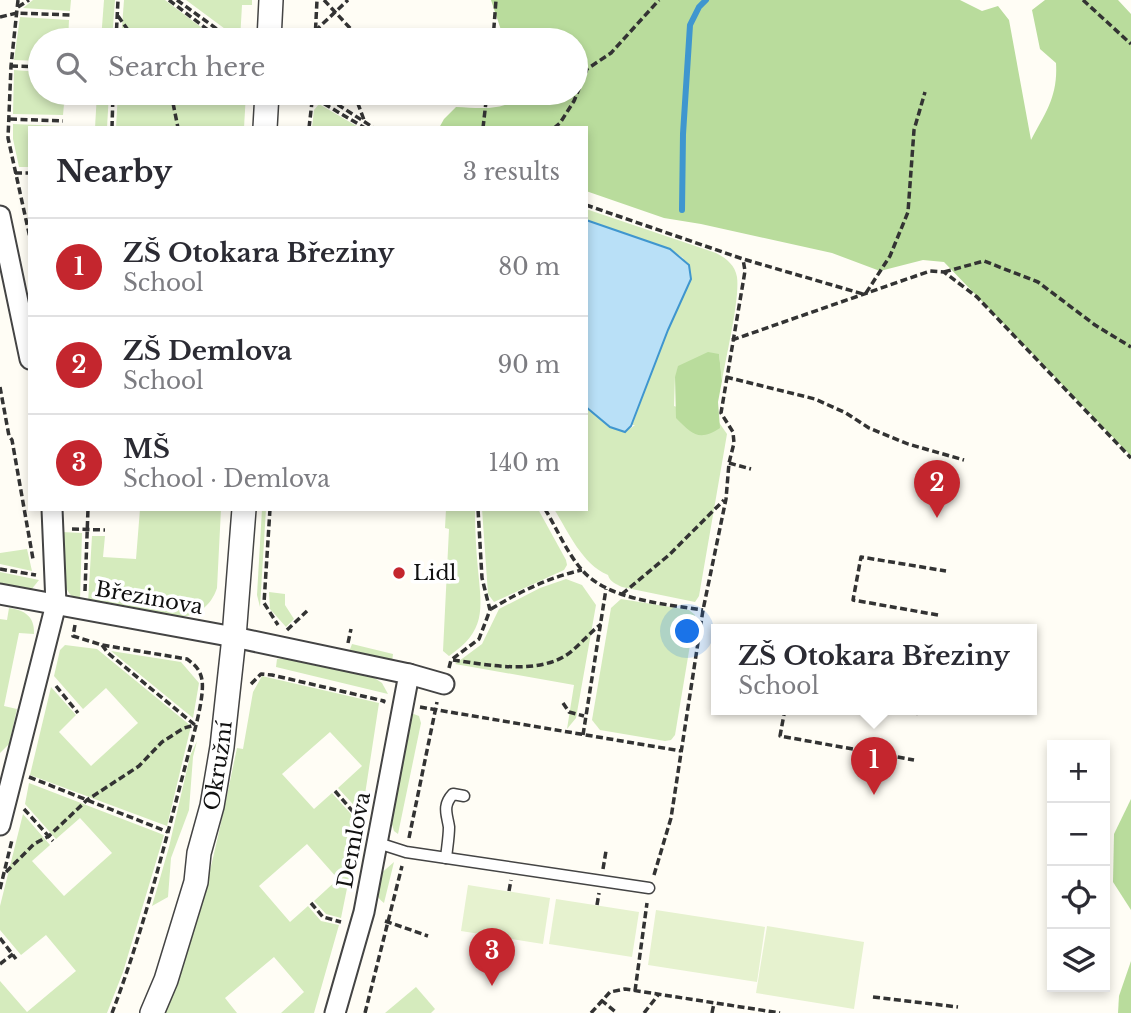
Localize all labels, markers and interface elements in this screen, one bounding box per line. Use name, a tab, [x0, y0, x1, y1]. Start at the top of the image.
search box	[28, 28, 588, 105]
icon: search	[52, 48, 90, 86]
text: Search here	[108, 51, 265, 83]
text: Nearby	[56, 153, 172, 190]
text: 3 results	[463, 158, 560, 186]
text: ZŠ Otokara Březiny	[123, 237, 394, 269]
text: 1	[74, 253, 84, 281]
text: 80 m	[498, 253, 560, 281]
text: School	[123, 269, 204, 297]
text: ZŠ Demlova	[123, 335, 292, 367]
text: 2	[72, 351, 86, 379]
text: 90 m	[498, 351, 560, 379]
text: School	[123, 367, 204, 395]
text: MŠ	[123, 433, 170, 465]
text: 3	[72, 449, 86, 477]
text: 140 m	[489, 449, 560, 477]
pin: 2	[914, 460, 960, 518]
text: School · Demlova	[123, 465, 330, 493]
place label: Lidl	[413, 560, 457, 586]
marker: Lidl	[391, 565, 407, 581]
street label: Březinova	[93, 576, 205, 620]
your location	[670, 614, 704, 648]
popup	[711, 624, 1037, 715]
text: ZŠ Otokara Březiny	[738, 640, 1010, 672]
text: School	[738, 672, 819, 700]
street label: Okružní	[198, 719, 238, 812]
pin: 1	[851, 737, 897, 795]
map controls	[1047, 740, 1110, 992]
button: +	[1047, 740, 1110, 803]
street label: Demlova	[332, 789, 376, 890]
button: −	[1047, 803, 1110, 866]
button: locate	[1047, 866, 1110, 929]
pin: 3	[469, 928, 515, 986]
button: layers	[1047, 929, 1110, 992]

